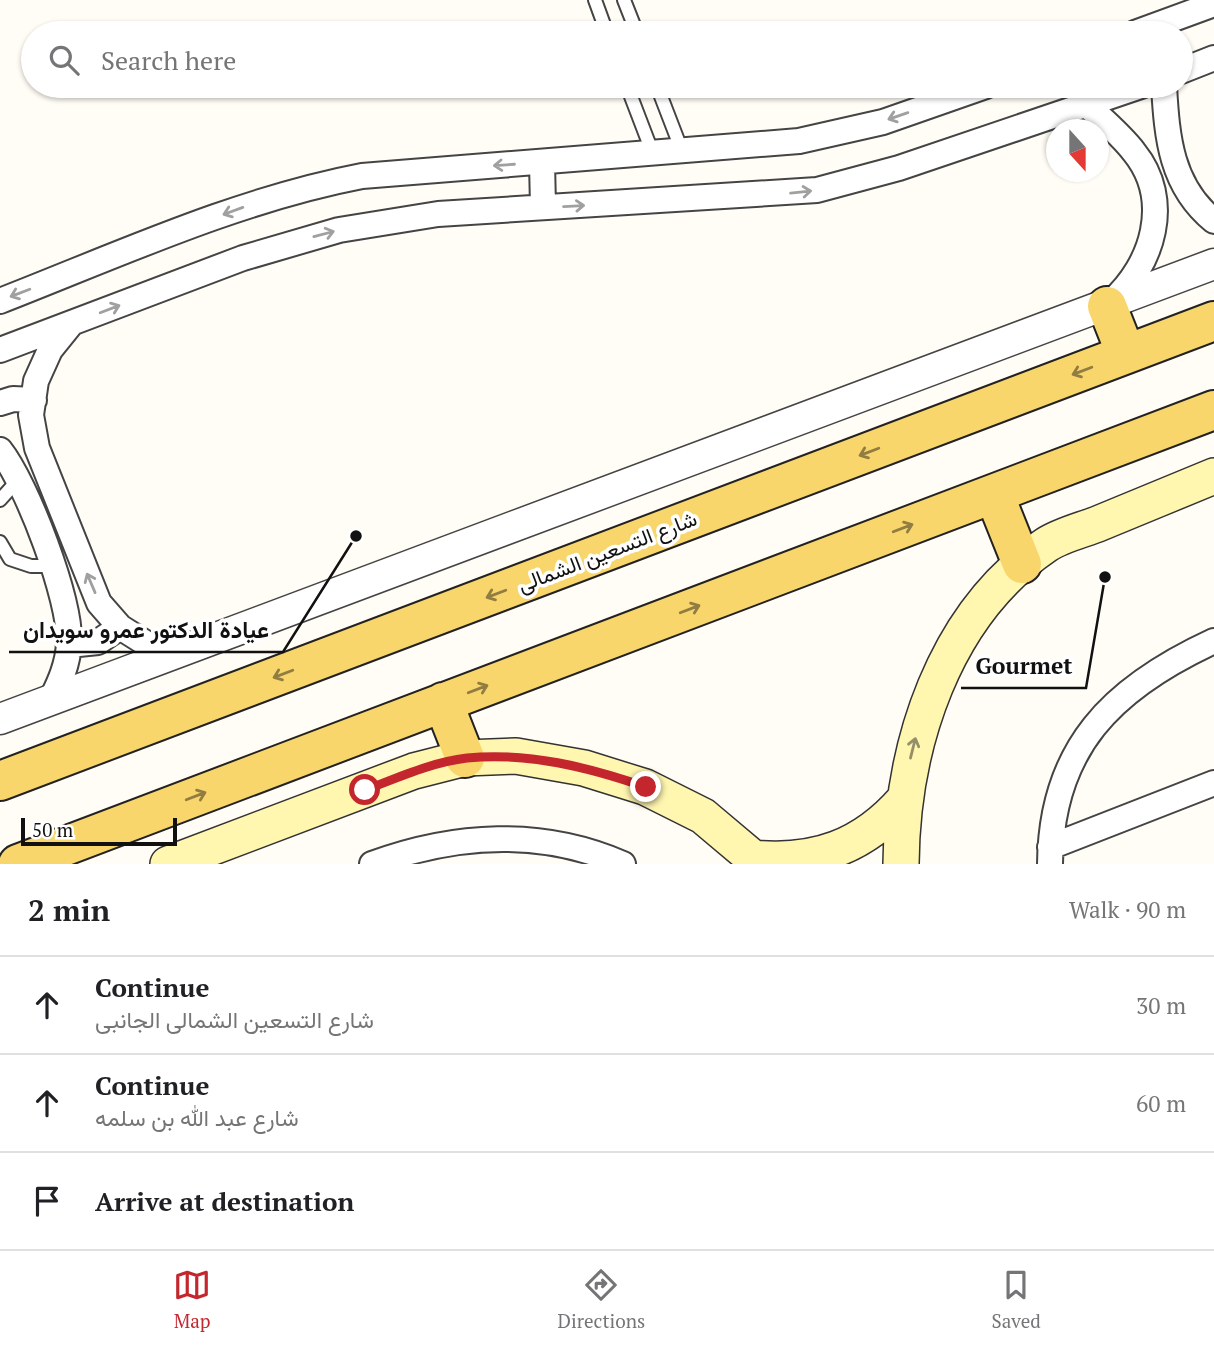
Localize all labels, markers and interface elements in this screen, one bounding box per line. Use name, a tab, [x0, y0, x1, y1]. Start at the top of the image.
search box	[21, 21, 1193, 98]
icon: search	[45, 41, 83, 79]
text: Search here	[101, 43, 236, 77]
one-way arrow	[888, 111, 910, 123]
north arrow	[1046, 119, 1109, 182]
one-way arrow	[493, 159, 515, 172]
one-way arrow	[789, 185, 812, 198]
one-way arrow	[562, 199, 585, 212]
one-way arrow	[222, 206, 244, 219]
one-way arrow	[313, 226, 335, 239]
one-way arrow	[10, 288, 32, 300]
one-way arrow	[98, 302, 120, 315]
one-way arrow	[1071, 366, 1093, 379]
one-way arrow	[859, 447, 880, 460]
street label: شارع التسعين الشمالى	[513, 504, 701, 599]
one-way arrow	[892, 521, 914, 533]
one-way arrow	[84, 573, 97, 595]
one-way arrow	[485, 588, 507, 601]
one-way arrow	[679, 601, 701, 614]
callout: عيادة الدكتور عمرو سويدان	[9, 608, 283, 652]
text: عيادة الدكتور عمرو سويدان	[23, 614, 269, 645]
callout: Gourmet	[961, 644, 1086, 688]
text: Gourmet	[976, 650, 1072, 681]
one-way arrow	[273, 669, 295, 681]
one-way arrow	[466, 682, 488, 695]
one-way arrow	[907, 737, 920, 760]
route end	[630, 771, 661, 802]
route start	[349, 774, 380, 805]
one-way arrow	[185, 789, 207, 802]
scale bar	[21, 815, 177, 847]
text: 50 m	[32, 817, 73, 842]
text: 2 min	[28, 890, 110, 930]
text: Walk · 90 m	[1069, 894, 1186, 925]
text: Continue	[95, 970, 209, 1004]
icon: ahead	[28, 986, 66, 1024]
text: 30 m	[1136, 990, 1186, 1021]
text: شارع التسعين الشمالى الجانبى	[95, 1004, 374, 1035]
text: Continue	[95, 1068, 209, 1102]
icon: ahead	[28, 1084, 66, 1122]
text: 60 m	[1136, 1088, 1186, 1119]
text: شارع عبد الله بن سلمه	[95, 1102, 299, 1133]
icon: arrive	[28, 1182, 66, 1220]
text: Arrive at destination	[95, 1184, 354, 1218]
tab: Map	[173, 1266, 211, 1333]
tab: Directions	[558, 1266, 645, 1333]
tab: Saved	[992, 1266, 1041, 1333]

